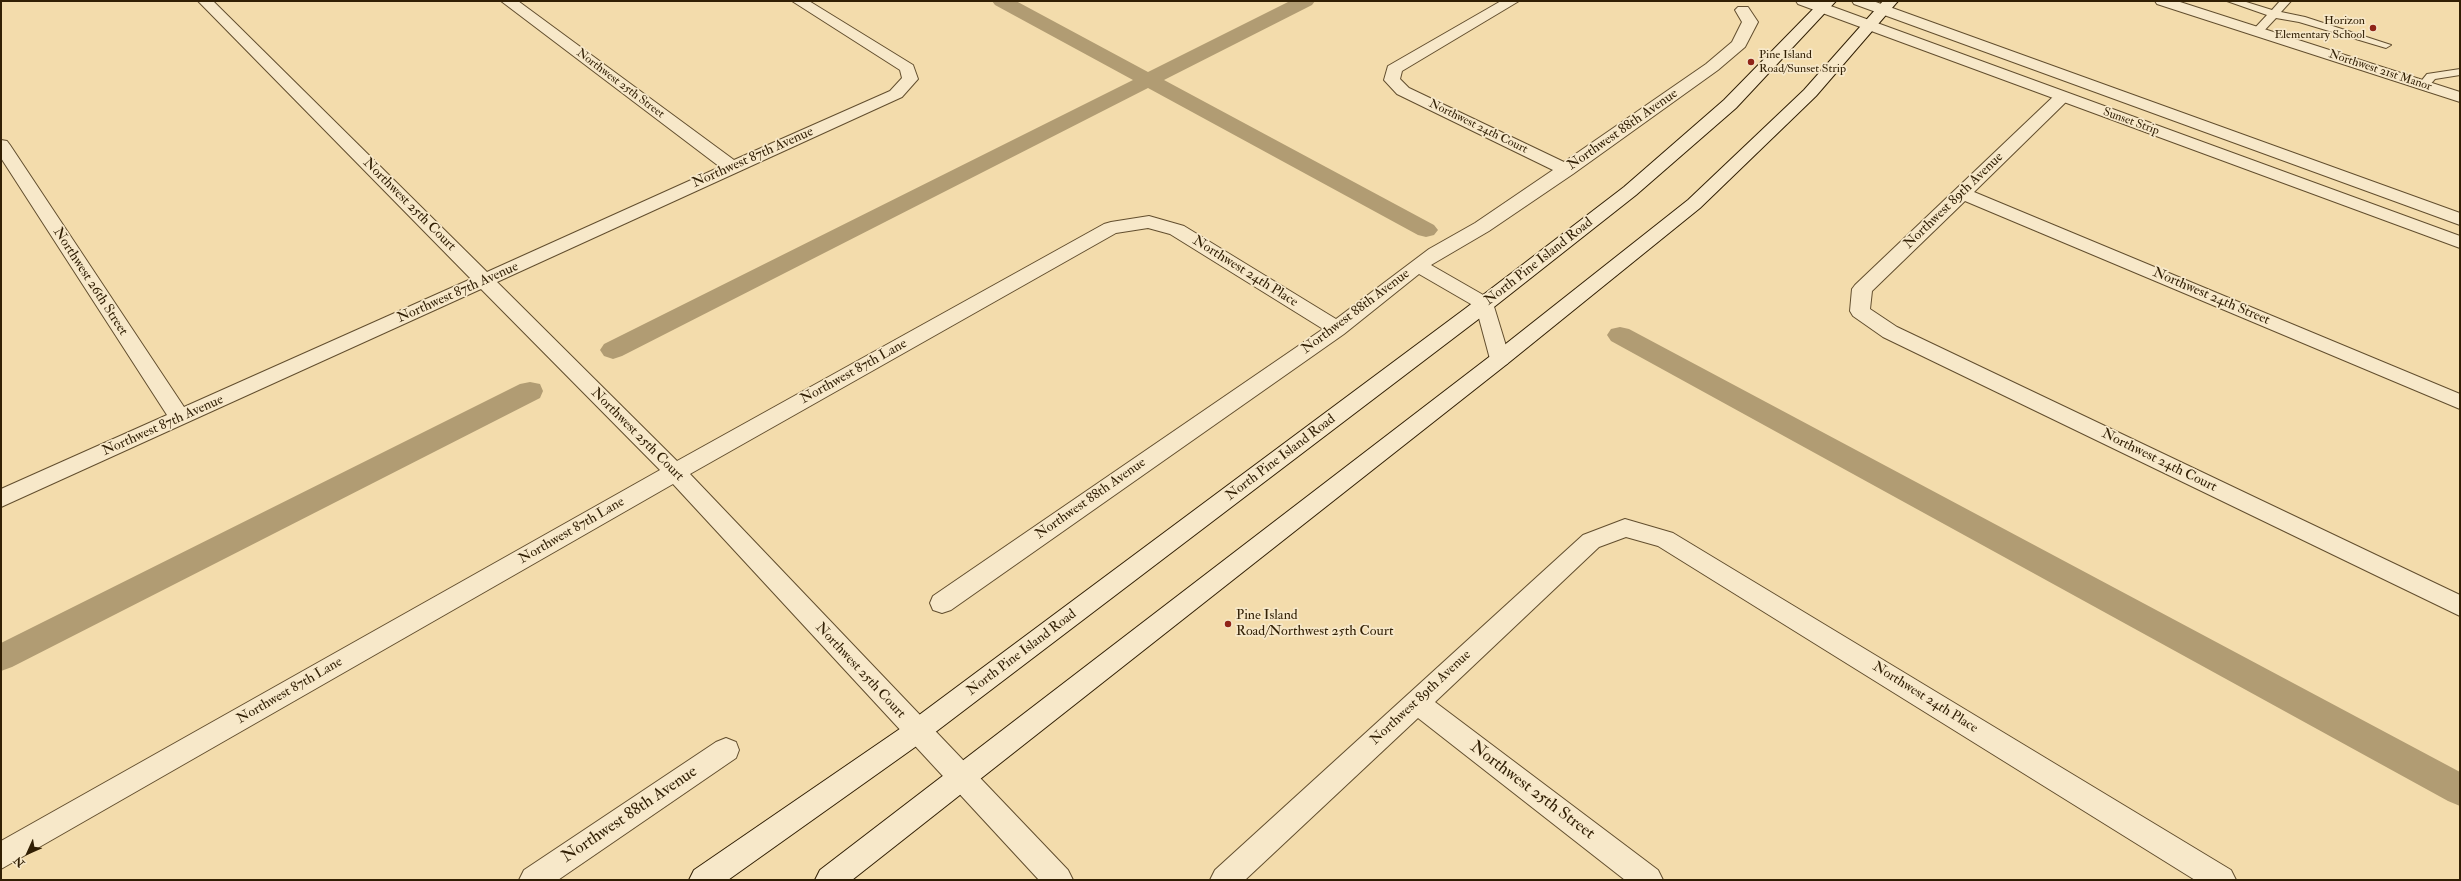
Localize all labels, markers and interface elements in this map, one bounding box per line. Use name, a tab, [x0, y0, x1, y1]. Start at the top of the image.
place label: Horizon Elementary School	[2274, 14, 2365, 42]
marker: Horizon Elementary School	[2368, 23, 2378, 33]
street label: Northwest 25th Street	[573, 46, 667, 122]
place label: Pine Island Road/Sunset Strip	[1759, 48, 1846, 76]
street label: Northwest 21st Manor	[2327, 48, 2433, 94]
marker: Pine Island Road/Sunset Strip	[1746, 57, 1756, 67]
street label: Northwest 88th Avenue	[1565, 86, 1681, 174]
street label: Northwest 24th Court	[1426, 97, 1530, 157]
street label: Sunset Strip	[2101, 105, 2161, 139]
street label: Northwest 87th Avenue	[690, 124, 816, 192]
street label: Northwest 89th Avenue	[1901, 149, 2007, 253]
street label: Northwest 25th Court	[359, 155, 459, 255]
street label: North Pine Island Road	[1481, 214, 1597, 310]
street label: Northwest 26th Street	[49, 225, 131, 339]
street label: Northwest 24th Place	[1189, 233, 1301, 311]
street label: Northwest 87th Avenue	[395, 259, 521, 327]
street label: Northwest 24th Street	[2150, 265, 2272, 329]
street label: Northwest 88th Avenue	[1299, 266, 1413, 358]
street label: Northwest 87th Lane	[798, 336, 910, 408]
street label: Northwest 25th Court	[587, 385, 687, 485]
street label: Northwest 87th Avenue	[100, 392, 226, 460]
street label: North Pine Island Road	[1223, 411, 1339, 505]
street label: Northwest 24th Court	[2099, 426, 2219, 496]
street label: Northwest 88th Avenue	[1033, 455, 1149, 543]
street label: Northwest 87th Lane	[516, 494, 628, 568]
street label: North Pine Island Road	[964, 606, 1080, 700]
place label: Pine Island Road/Northwest 25th Court	[1236, 608, 1393, 640]
marker: Pine Island Road/Northwest 25th Court	[1223, 619, 1233, 629]
street label: Northwest 25th Court	[811, 620, 909, 722]
street label: Northwest 89th Avenue	[1367, 647, 1475, 749]
street label: Northwest 87th Lane	[234, 654, 346, 728]
street label: Northwest 24th Place	[1869, 659, 1981, 737]
street label: Northwest 25th Street	[1466, 737, 1598, 845]
street label: Northwest 88th Avenue	[558, 762, 702, 868]
north arrow	[8, 833, 48, 873]
text: N	[11, 854, 27, 870]

